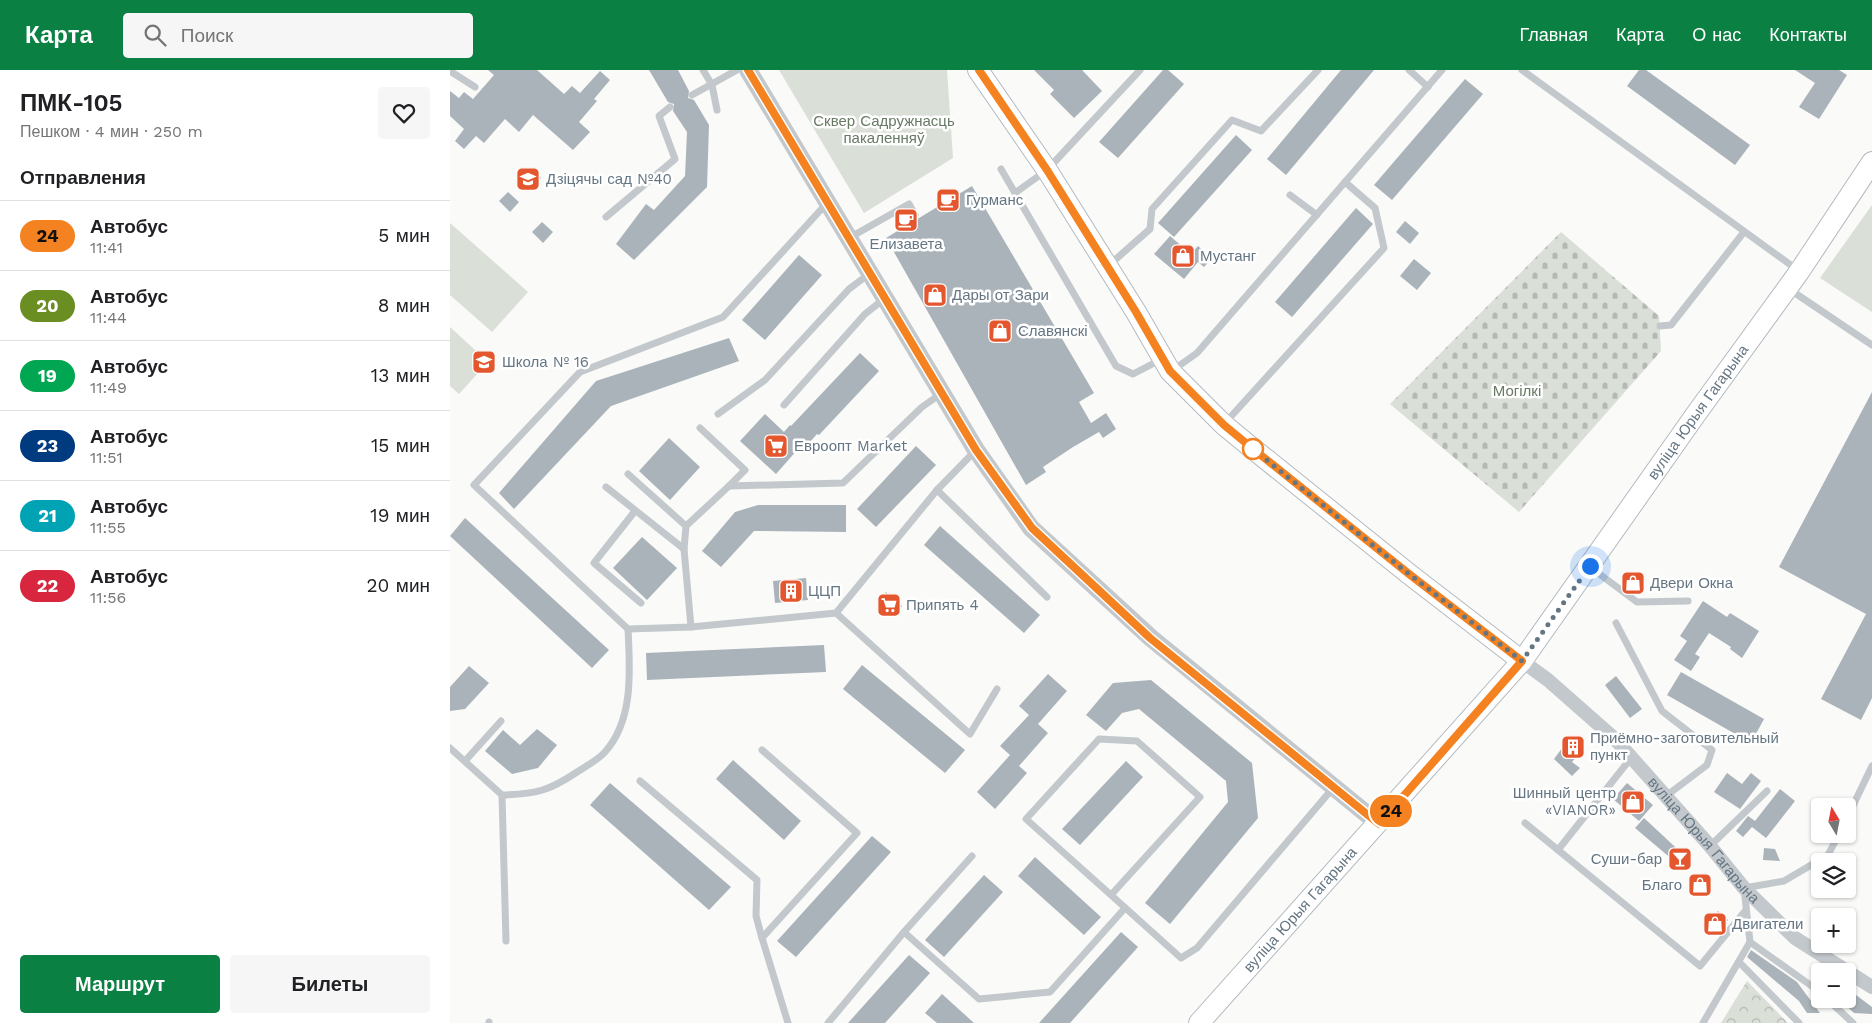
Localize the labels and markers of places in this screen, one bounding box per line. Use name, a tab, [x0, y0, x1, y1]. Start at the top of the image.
school or university icon: Дзіцячы сад №40	[515, 166, 541, 192]
place label: Дзіцячы сад №40	[546, 170, 672, 188]
cafe icon: Гурманс	[935, 187, 961, 213]
place label: Гурманс	[966, 191, 1024, 209]
cafe icon: Елизавета	[893, 207, 919, 233]
place label: Елизавета	[869, 235, 943, 253]
shop icon: Мустанг	[1170, 243, 1196, 269]
place label: Мустанг	[1200, 247, 1257, 265]
shop icon: Дары от Зари	[922, 282, 948, 308]
place label: Дары от Зари	[952, 286, 1049, 304]
shop icon: Славянскі	[987, 318, 1013, 344]
place label: Славянскі	[1018, 322, 1088, 340]
school or university icon: Школа № 16	[471, 349, 497, 375]
place label: Школа № 16	[502, 353, 589, 371]
supermarket icon: Евроопт Market	[763, 433, 789, 459]
place label: Евроопт Market	[794, 437, 908, 455]
unlabelled marker	[1242, 438, 1264, 460]
shop icon: Двери Окна	[1620, 570, 1646, 596]
place label: Двери Окна	[1650, 574, 1734, 592]
building icon: ЦЦП	[778, 578, 804, 604]
place label: ЦЦП	[808, 582, 841, 600]
supermarket icon: Припять 4	[876, 592, 902, 618]
place label: Припять 4	[906, 596, 979, 614]
place label: Приёмно-заготовительный пункт	[1590, 729, 1779, 764]
building icon: Приёмно-заготовительный пункт	[1560, 734, 1586, 760]
place label: Шинный центр «VIANOR»	[1513, 784, 1616, 819]
shop icon: Шинный центр «VIANOR»	[1620, 789, 1646, 815]
bar icon: Суши-бар	[1667, 846, 1693, 872]
place label: Суши-бар	[1591, 850, 1662, 868]
shop icon: Благо	[1687, 872, 1713, 898]
place label: Благо	[1642, 876, 1682, 894]
shop icon: Двигатели	[1702, 911, 1728, 937]
place label: Двигатели	[1732, 915, 1803, 933]

